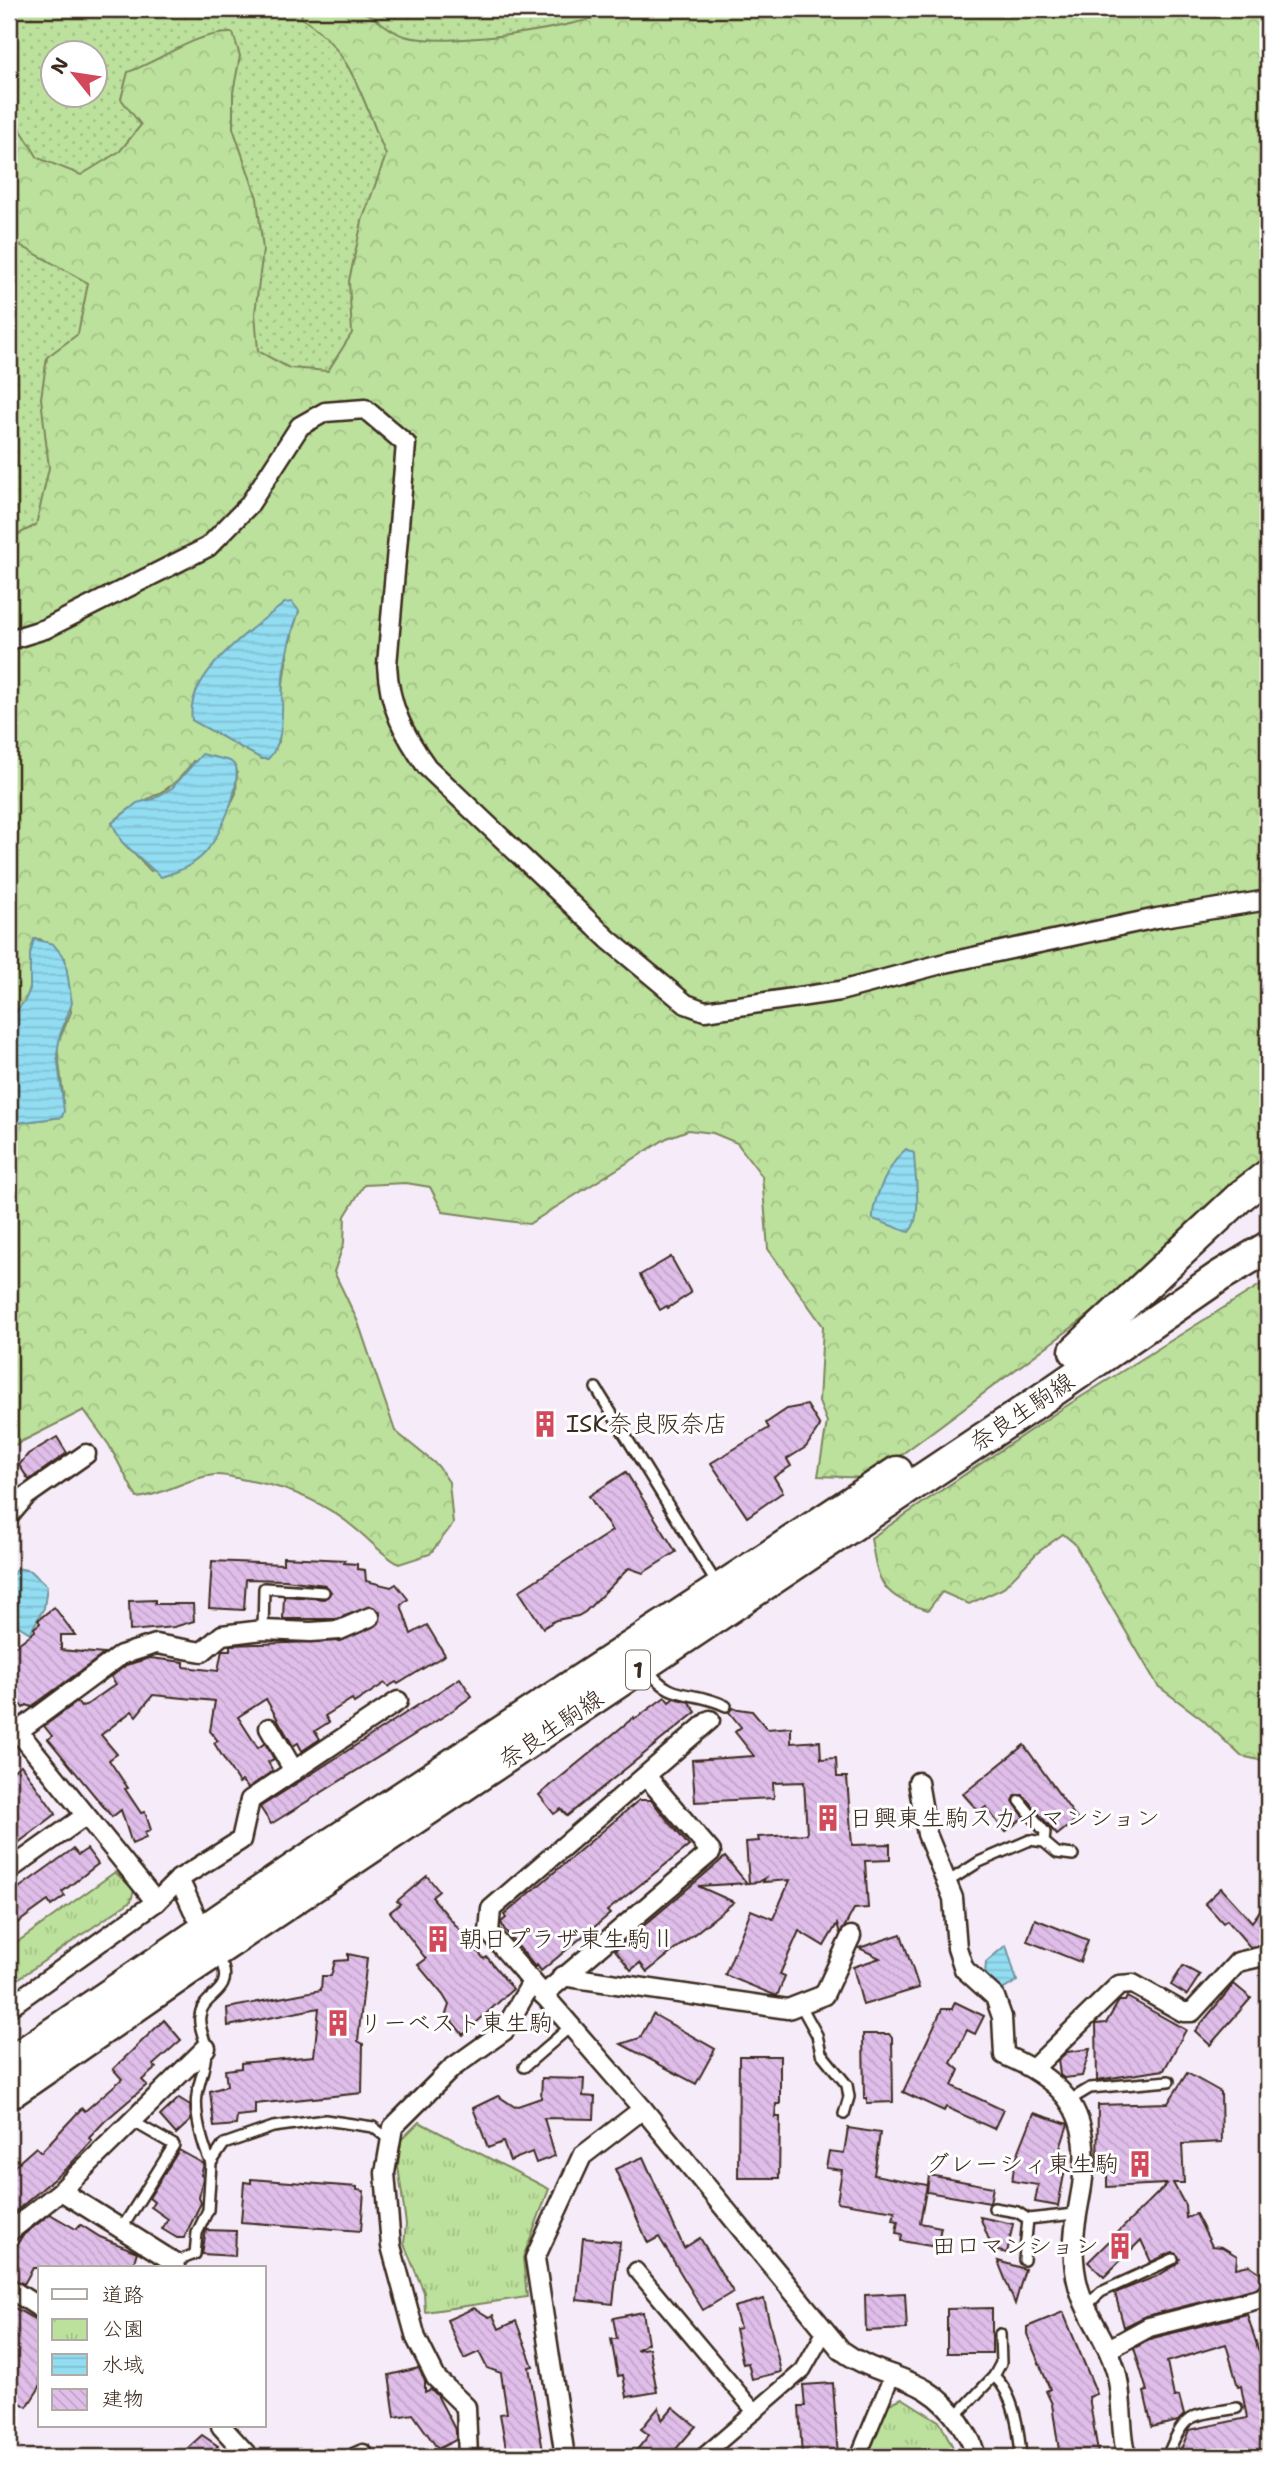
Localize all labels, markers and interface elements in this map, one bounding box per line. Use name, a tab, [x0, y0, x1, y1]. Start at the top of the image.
north arrow	[38, 38, 108, 108]
text: N	[45, 53, 74, 79]
street label: 奈良生駒線	[963, 1365, 1081, 1459]
place label: ISK奈良阪奈店	[566, 1408, 728, 1440]
building icon: ISK奈良阪奈店	[530, 1409, 560, 1439]
road number: 1	[626, 1651, 650, 1690]
street label: 奈良生駒線	[492, 1682, 610, 1776]
place label: 日興東生駒スカイマンション	[849, 1802, 1160, 1834]
building icon: 日興東生駒スカイマンション	[813, 1803, 843, 1833]
place label: 朝日プラザ東生駒Ⅱ	[459, 1923, 675, 1955]
building icon: 朝日プラザ東生駒Ⅱ	[423, 1924, 453, 1954]
place label: リーベスト東生駒	[359, 2007, 553, 2039]
building icon: リーベスト東生駒	[323, 2008, 353, 2038]
place label: グレーシィ東生駒	[926, 2148, 1119, 2180]
building icon: グレーシィ東生駒	[1125, 2149, 1155, 2179]
place label: 田口マンション	[932, 2230, 1099, 2262]
building icon: 田口マンション	[1105, 2231, 1135, 2261]
legend	[38, 2266, 266, 2428]
text: 道路	[102, 2281, 144, 2309]
text: 公園	[102, 2315, 144, 2343]
text: 水域	[102, 2351, 144, 2379]
text: 建物	[102, 2385, 144, 2413]

